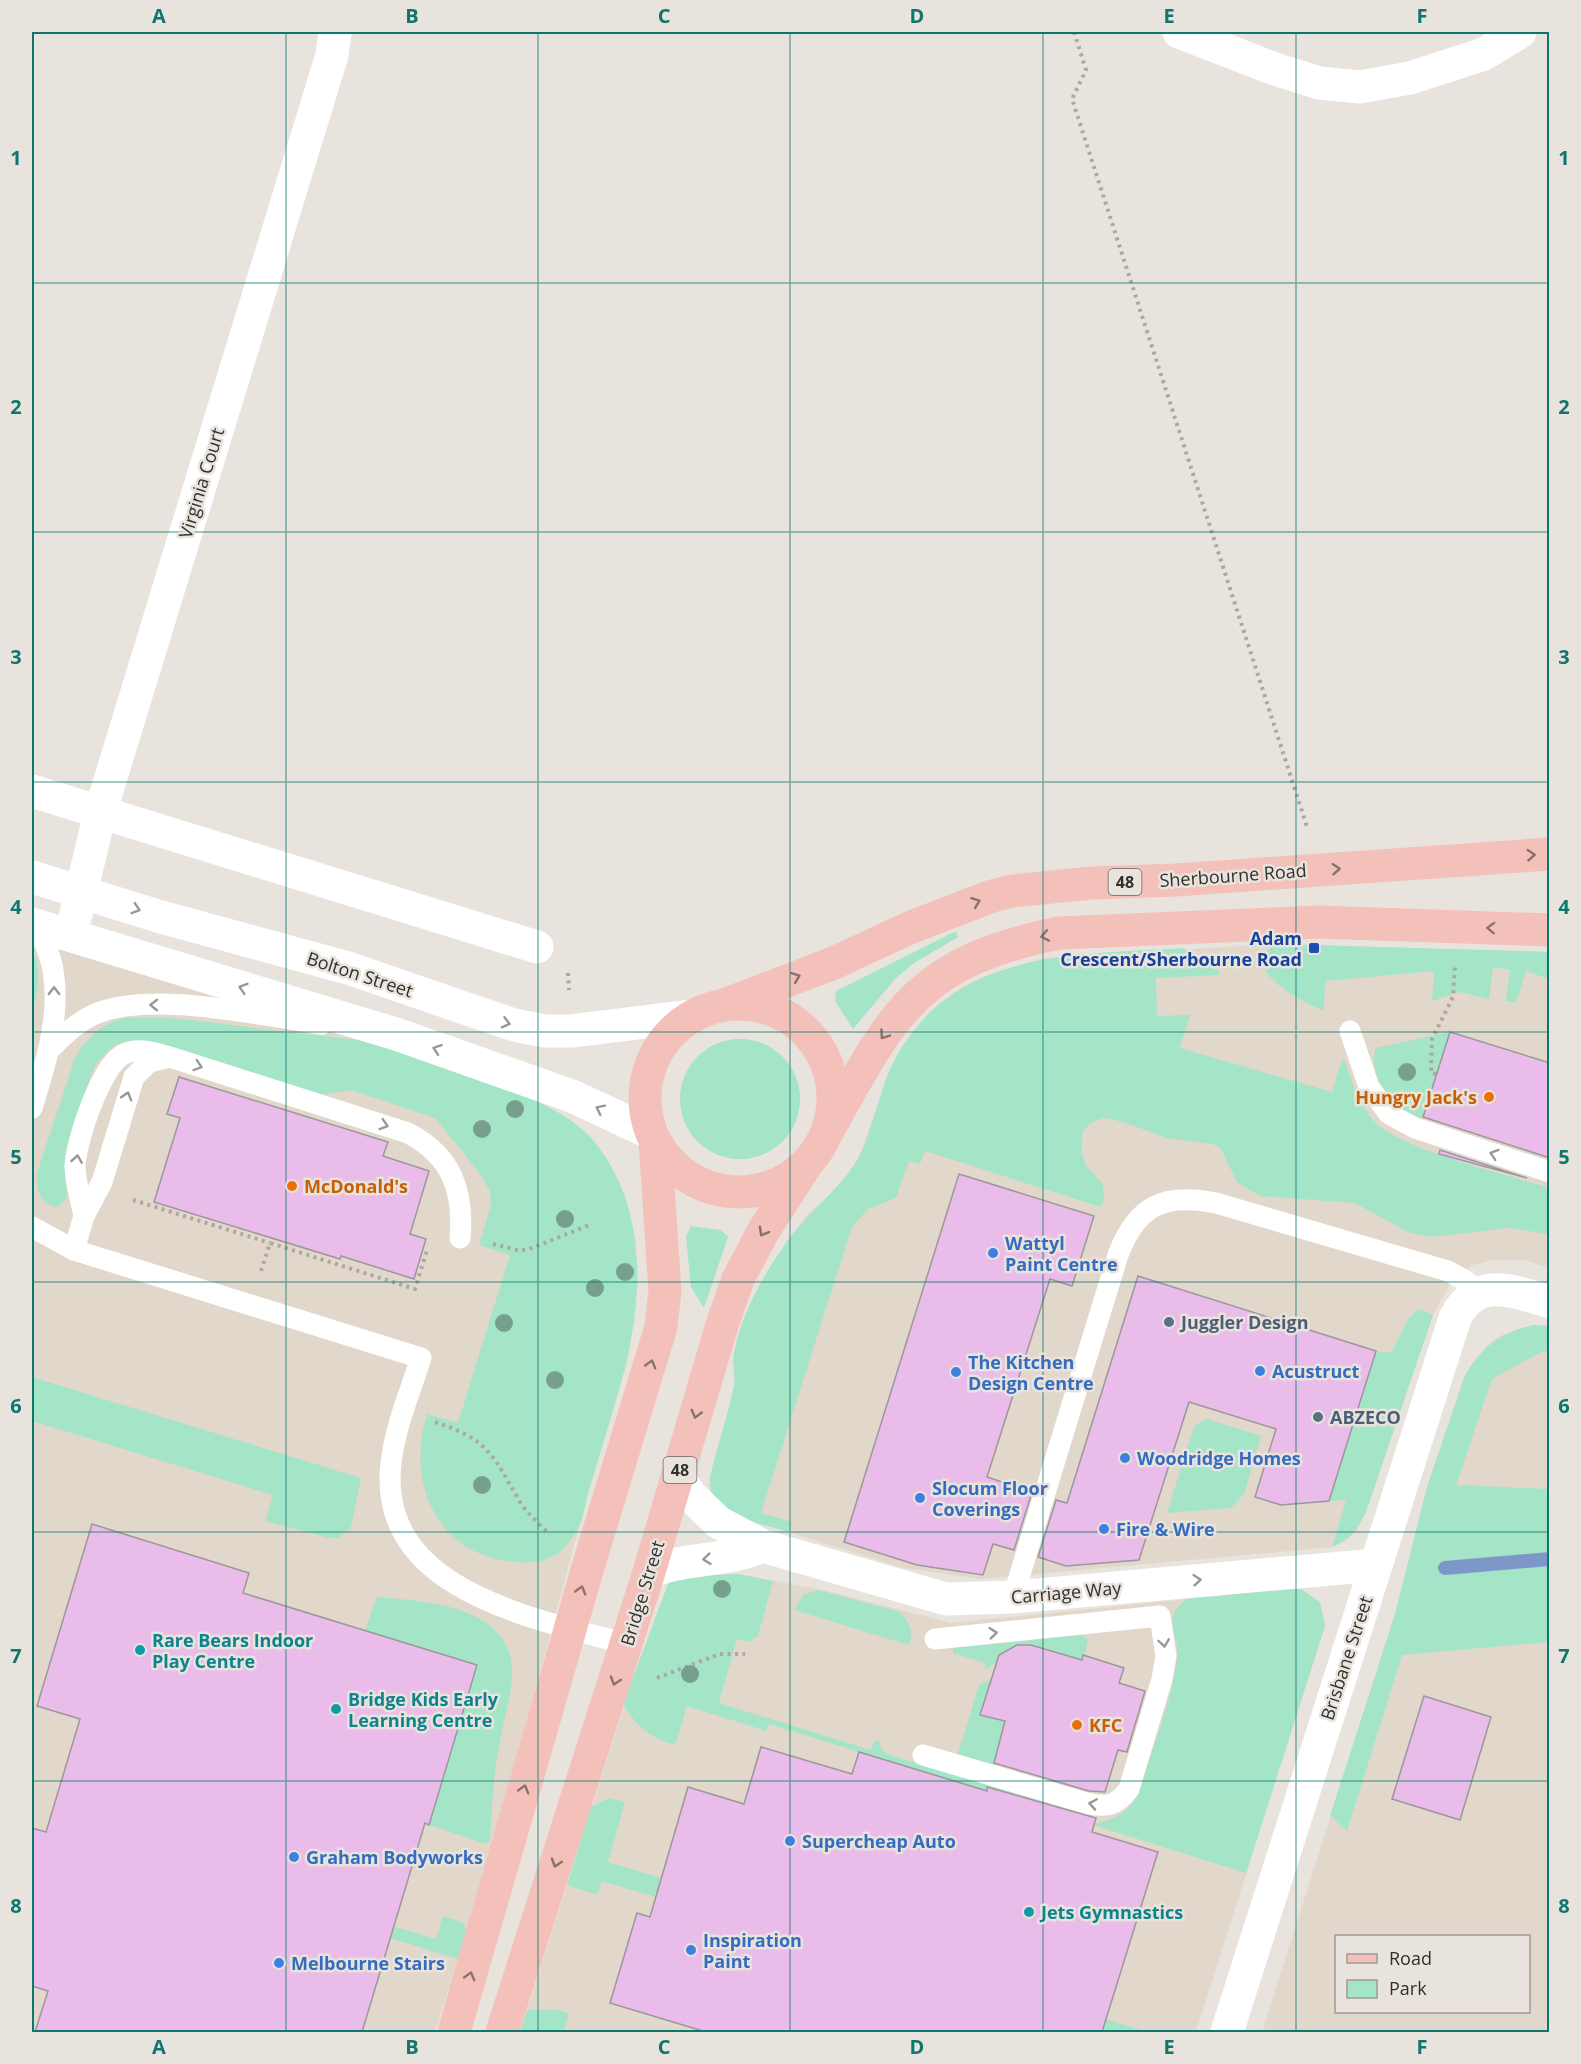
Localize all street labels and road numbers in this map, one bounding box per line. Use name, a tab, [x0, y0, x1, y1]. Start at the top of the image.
street label: Virginia Court	[173, 425, 229, 541]
street label: Sherbourne Road	[1159, 858, 1307, 892]
road number: 48	[1108, 869, 1142, 895]
street label: Bolton Street	[304, 946, 416, 1002]
road number: 48	[664, 1457, 696, 1483]
street label: Bridge Street	[615, 1537, 669, 1649]
street label: Carriage Way	[1010, 1575, 1123, 1609]
street label: Brisbane Street	[1315, 1593, 1377, 1723]

